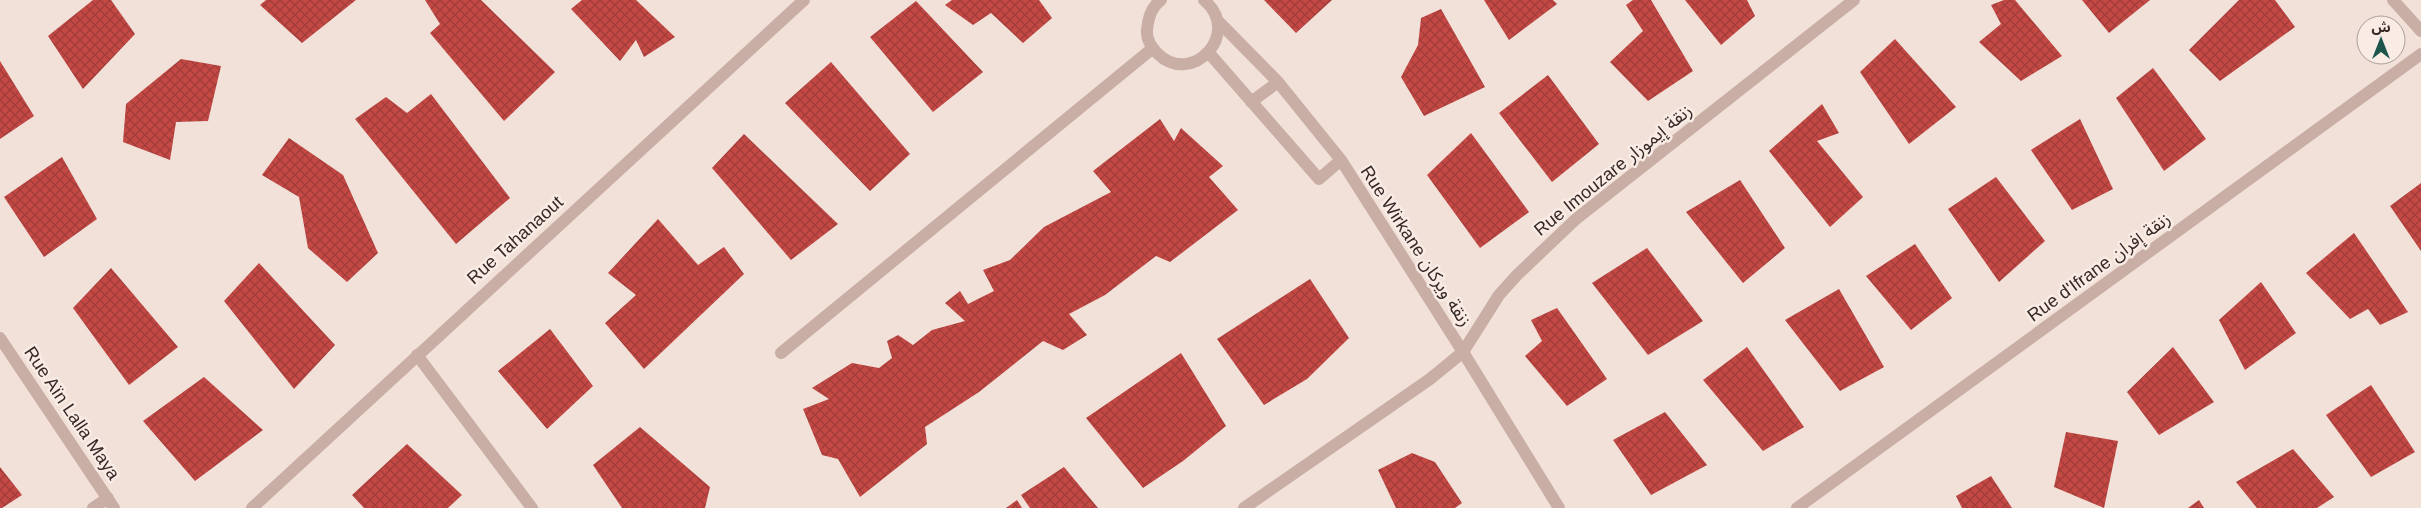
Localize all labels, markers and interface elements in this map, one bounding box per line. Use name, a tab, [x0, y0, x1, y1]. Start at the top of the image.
north arrow	[2356, 15, 2406, 65]
text: ش	[2371, 19, 2391, 35]
street label: Rue Imouzare زنقة إيموزار	[1530, 100, 1697, 241]
street label: Rue Wirkane زنقة ويركان	[1356, 162, 1475, 331]
street label: Rue Tahanaout	[463, 192, 567, 288]
street label: Rue d'Ifrane زنقة إفران	[2024, 208, 2175, 327]
street label: Rue Aïn Lalla Maya	[20, 343, 124, 484]

